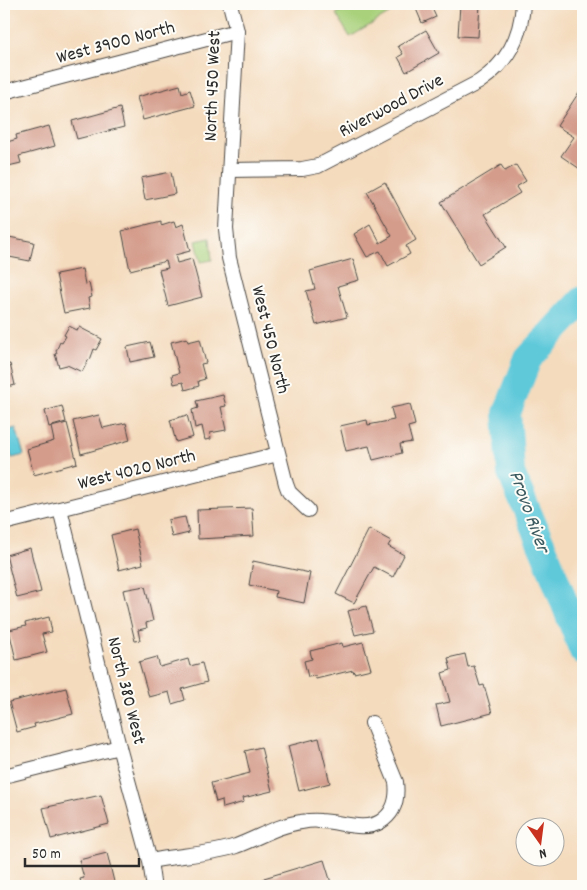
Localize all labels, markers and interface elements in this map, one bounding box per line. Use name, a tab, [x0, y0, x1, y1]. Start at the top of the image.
street label: West 3900 North	[54, 15, 178, 73]
street label: North 450 West	[199, 30, 229, 142]
street label: Riverwood Drive	[335, 68, 449, 146]
street label: West 450 North	[243, 283, 295, 397]
street label: West 4020 North	[75, 443, 199, 499]
water label: Provo River	[500, 467, 557, 559]
street label: North 380 West	[99, 634, 151, 748]
north arrow	[514, 818, 564, 868]
scale bar	[25, 835, 139, 867]
text: N	[537, 842, 548, 863]
text: 50 m	[32, 844, 61, 866]

